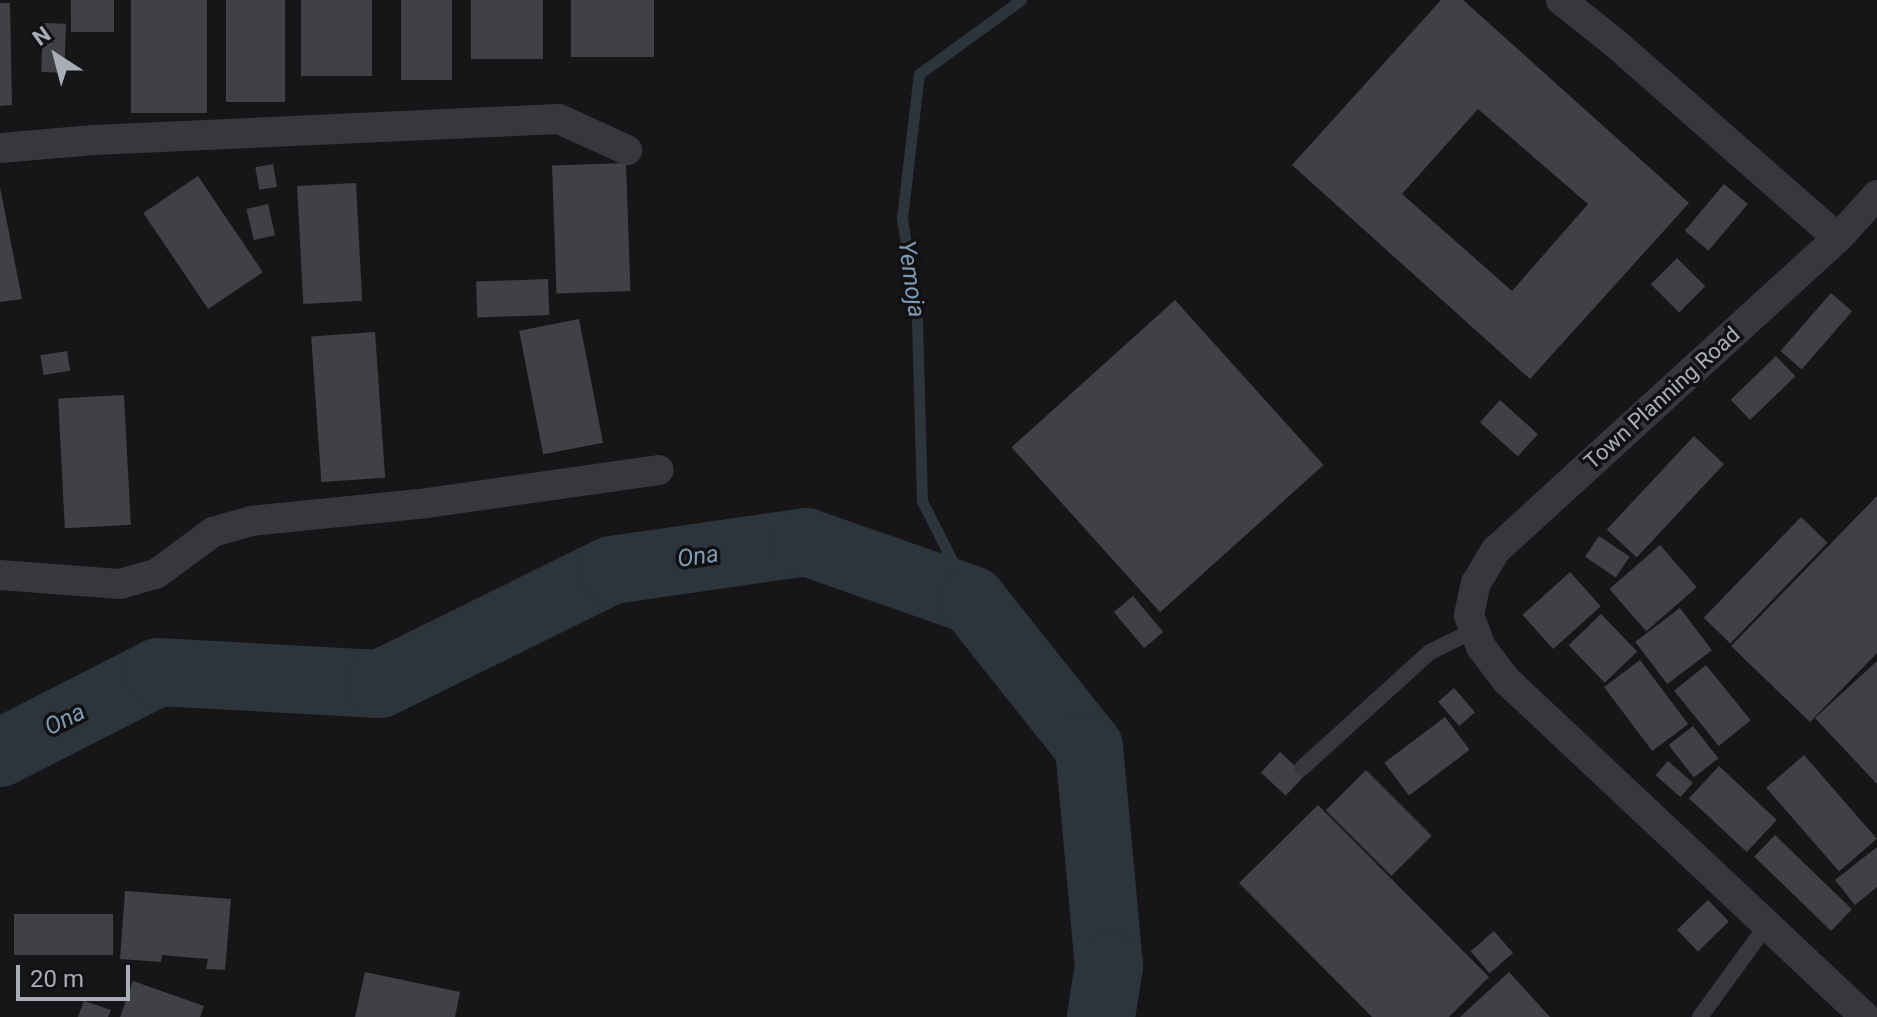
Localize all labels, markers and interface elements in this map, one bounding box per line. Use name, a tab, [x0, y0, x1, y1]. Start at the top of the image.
north arrow	[16, 16, 96, 96]
text: N	[28, 22, 55, 51]
water label: Yemoja	[891, 239, 931, 319]
street label: Town Planning Road	[1579, 321, 1745, 475]
water label: Ona	[675, 540, 721, 574]
water label: Ona	[40, 698, 90, 742]
scale bar	[20, 949, 134, 999]
text: 20 m	[30, 965, 84, 993]

